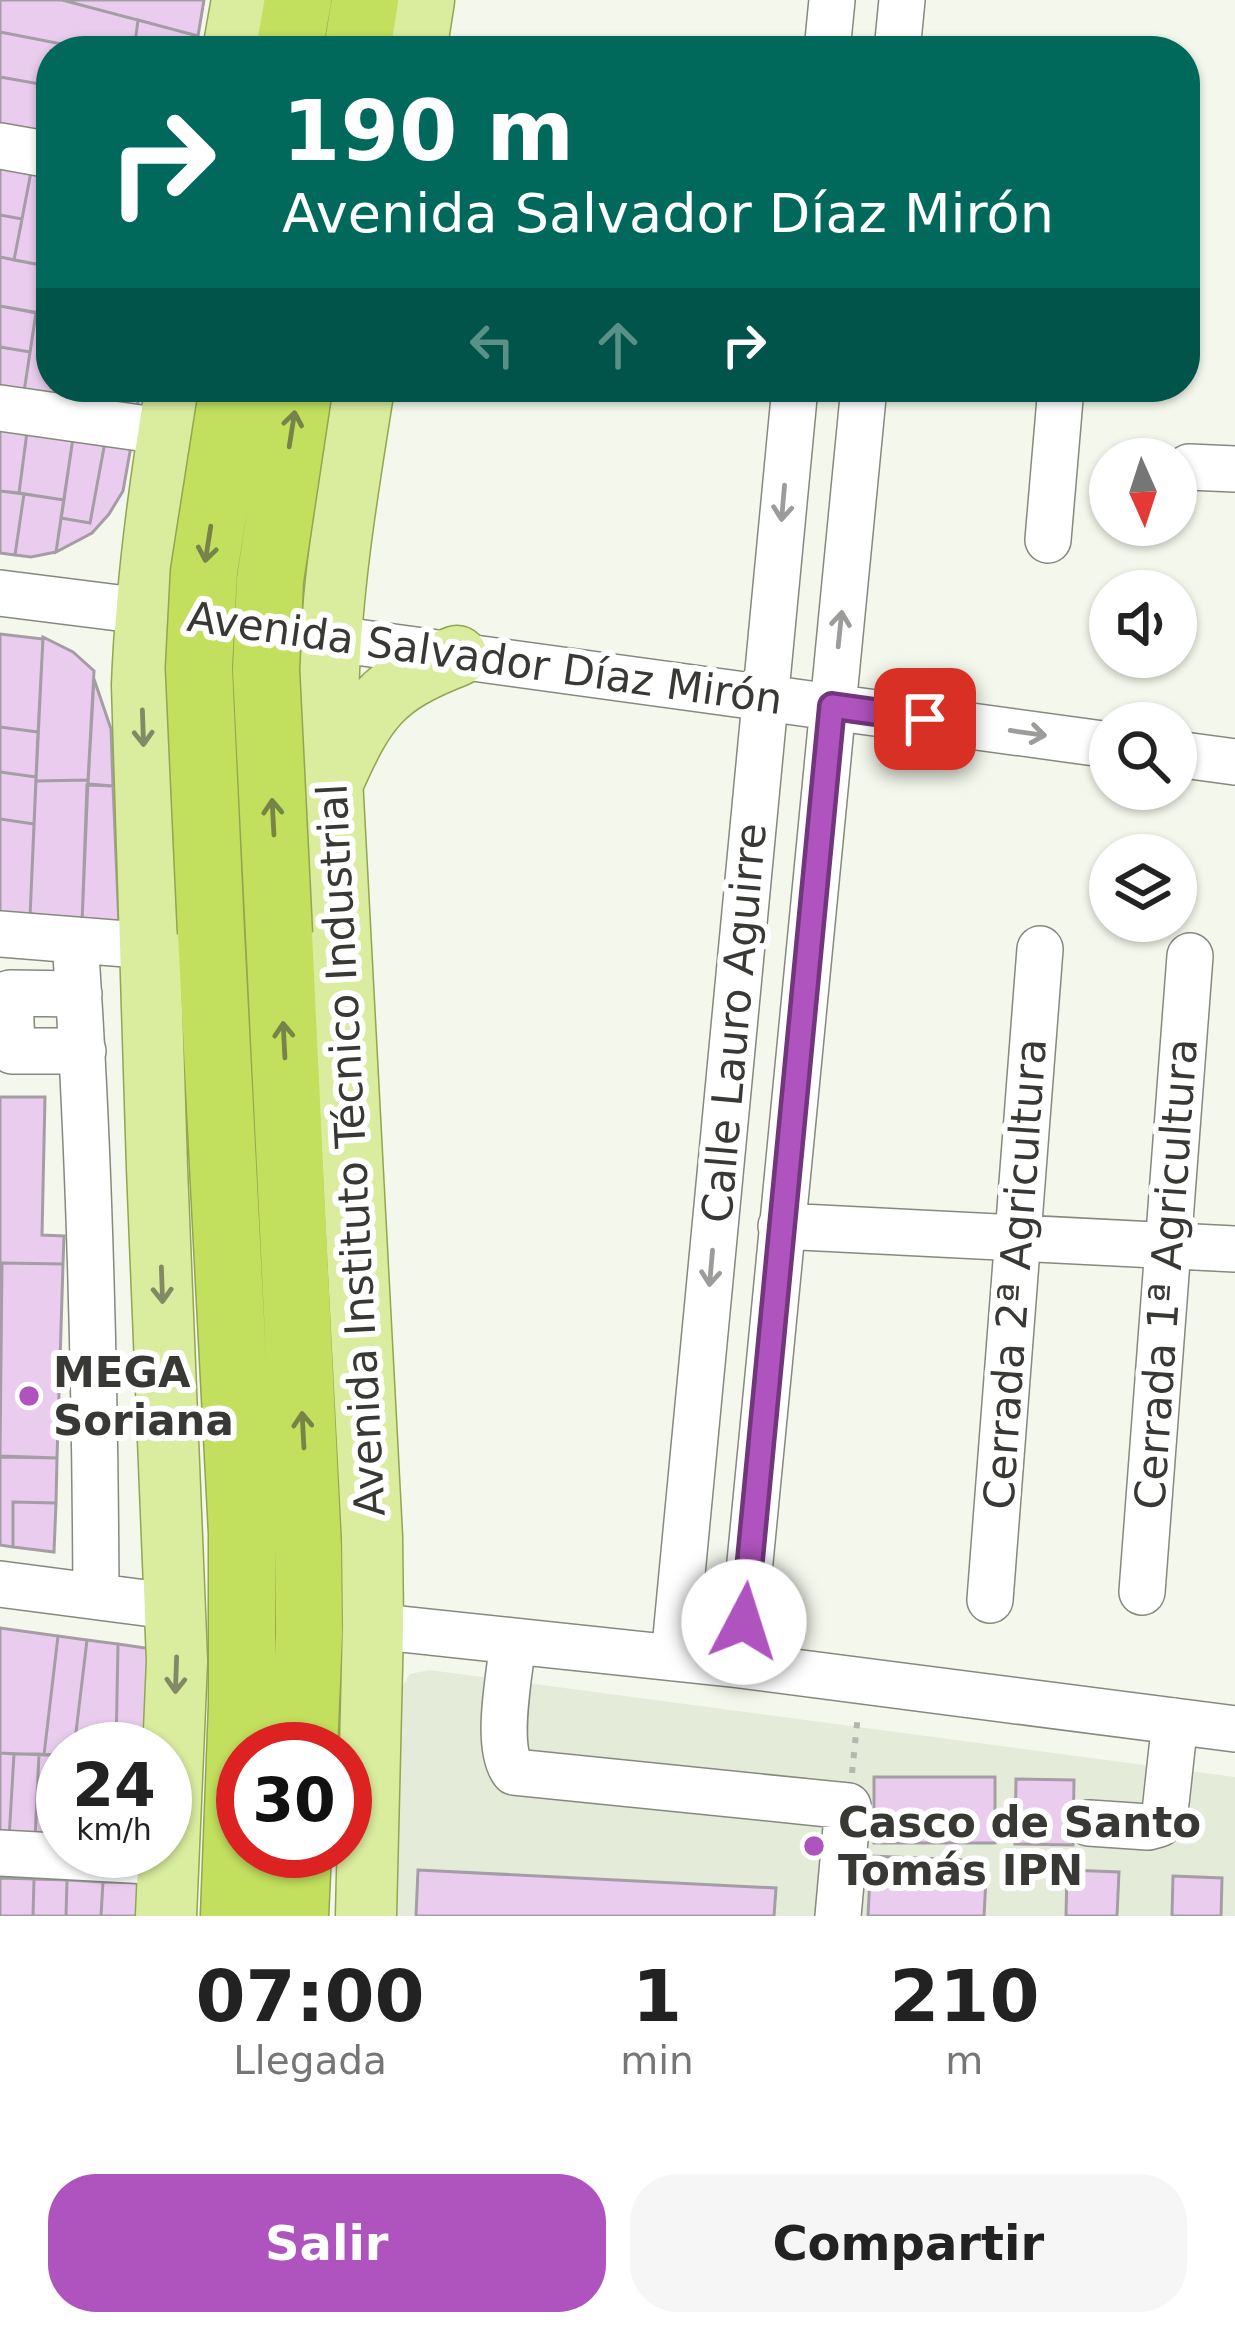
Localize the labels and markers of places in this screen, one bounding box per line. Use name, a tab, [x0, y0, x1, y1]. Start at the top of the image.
pin	[874, 668, 976, 770]
place label: MEGA Soriana	[53, 1348, 234, 1445]
marker: MEGA Soriana	[16, 1383, 42, 1409]
place label: Casco de Santo Tomás IPN	[838, 1798, 1201, 1895]
marker: Casco de Santo Tomás IPN	[801, 1833, 827, 1859]

